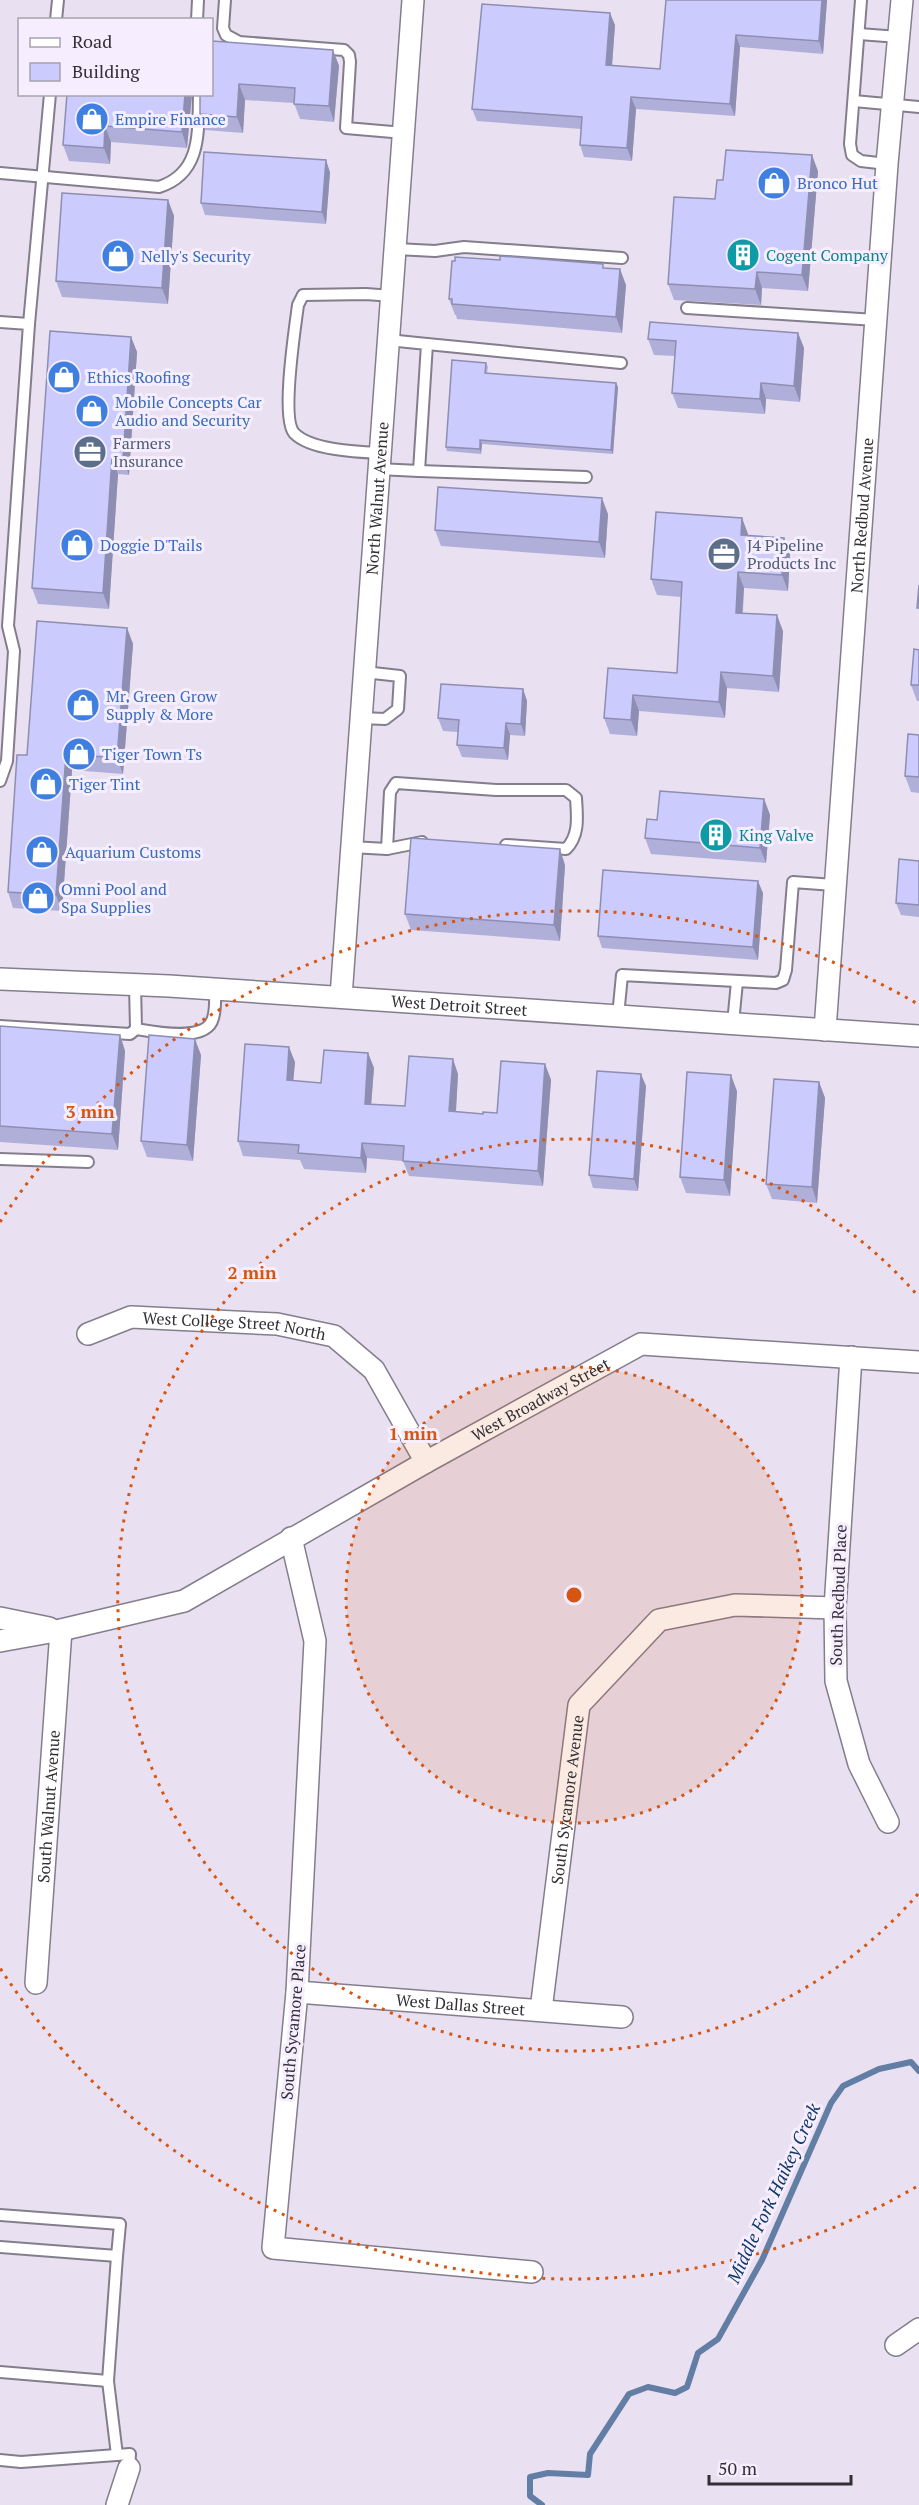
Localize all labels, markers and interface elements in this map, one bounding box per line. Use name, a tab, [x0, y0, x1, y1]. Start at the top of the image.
legend	[18, 18, 213, 96]
text: Road	[72, 29, 112, 53]
text: Building	[72, 59, 140, 83]
shop icon: Empire Finance	[74, 101, 110, 137]
place label: Empire Finance	[115, 108, 226, 130]
shop icon: Bronco Hut	[756, 165, 792, 201]
place label: Bronco Hut	[797, 172, 878, 194]
building icon: Cogent Company	[725, 237, 761, 273]
shop icon: Nelly's Security	[100, 238, 136, 274]
place label: Cogent Company	[766, 244, 889, 266]
place label: Nelly's Security	[141, 245, 252, 267]
shop icon: Ethics Roofing	[46, 359, 82, 395]
place label: Ethics Roofing	[87, 366, 190, 388]
place label: Mobile Concepts Car Audio and Security	[115, 391, 263, 431]
shop icon: Mobile Concepts Car Audio and Security	[74, 393, 110, 429]
street label: North Walnut Avenue	[361, 421, 394, 576]
place label: Farmers Insurance	[113, 432, 183, 472]
office icon: Farmers Insurance	[72, 434, 108, 470]
street label: North Redbud Avenue	[845, 437, 878, 594]
shop icon: Doggie D'Tails	[59, 527, 95, 563]
place label: Doggie D'Tails	[100, 534, 202, 556]
place label: J4 Pipeline Products Inc	[747, 534, 836, 574]
office icon: J4 Pipeline Products Inc	[706, 536, 742, 572]
place label: Mr. Green Grow Supply & More	[106, 685, 218, 725]
shop icon: Mr. Green Grow Supply & More	[65, 687, 101, 723]
shop icon: Tiger Town Ts	[61, 736, 97, 772]
place label: Tiger Town Ts	[102, 743, 202, 765]
shop icon: Tiger Tint	[28, 766, 64, 802]
place label: Tiger Tint	[69, 773, 140, 795]
building icon: King Valve	[698, 817, 734, 853]
place label: King Valve	[739, 824, 814, 846]
shop icon: Aquarium Customs	[24, 834, 60, 870]
place label: Aquarium Customs	[65, 841, 201, 863]
place label: Omni Pool and Spa Supplies	[61, 878, 167, 918]
shop icon: Omni Pool and Spa Supplies	[20, 880, 56, 916]
street label: West Detroit Street	[390, 990, 528, 1021]
text: 3 min	[65, 1099, 115, 1123]
text: 2 min	[227, 1260, 277, 1284]
street label: West College Street North	[142, 1307, 329, 1345]
street label: West Broadway Street	[467, 1352, 614, 1446]
text: 1 min	[388, 1421, 438, 1445]
street label: South Redbud Place	[825, 1524, 851, 1666]
centre of rings	[564, 1585, 584, 1605]
street label: South Sycamore Avenue	[546, 1714, 589, 1886]
street label: South Walnut Avenue	[32, 1729, 65, 1884]
street label: South Sycamore Place	[275, 1943, 311, 2101]
street label: West Dallas Street	[395, 1989, 526, 2021]
water label: Middle Fork Haikey Creek	[720, 2099, 825, 2288]
scale bar	[709, 2448, 852, 2486]
text: 50 m	[718, 2456, 758, 2480]

